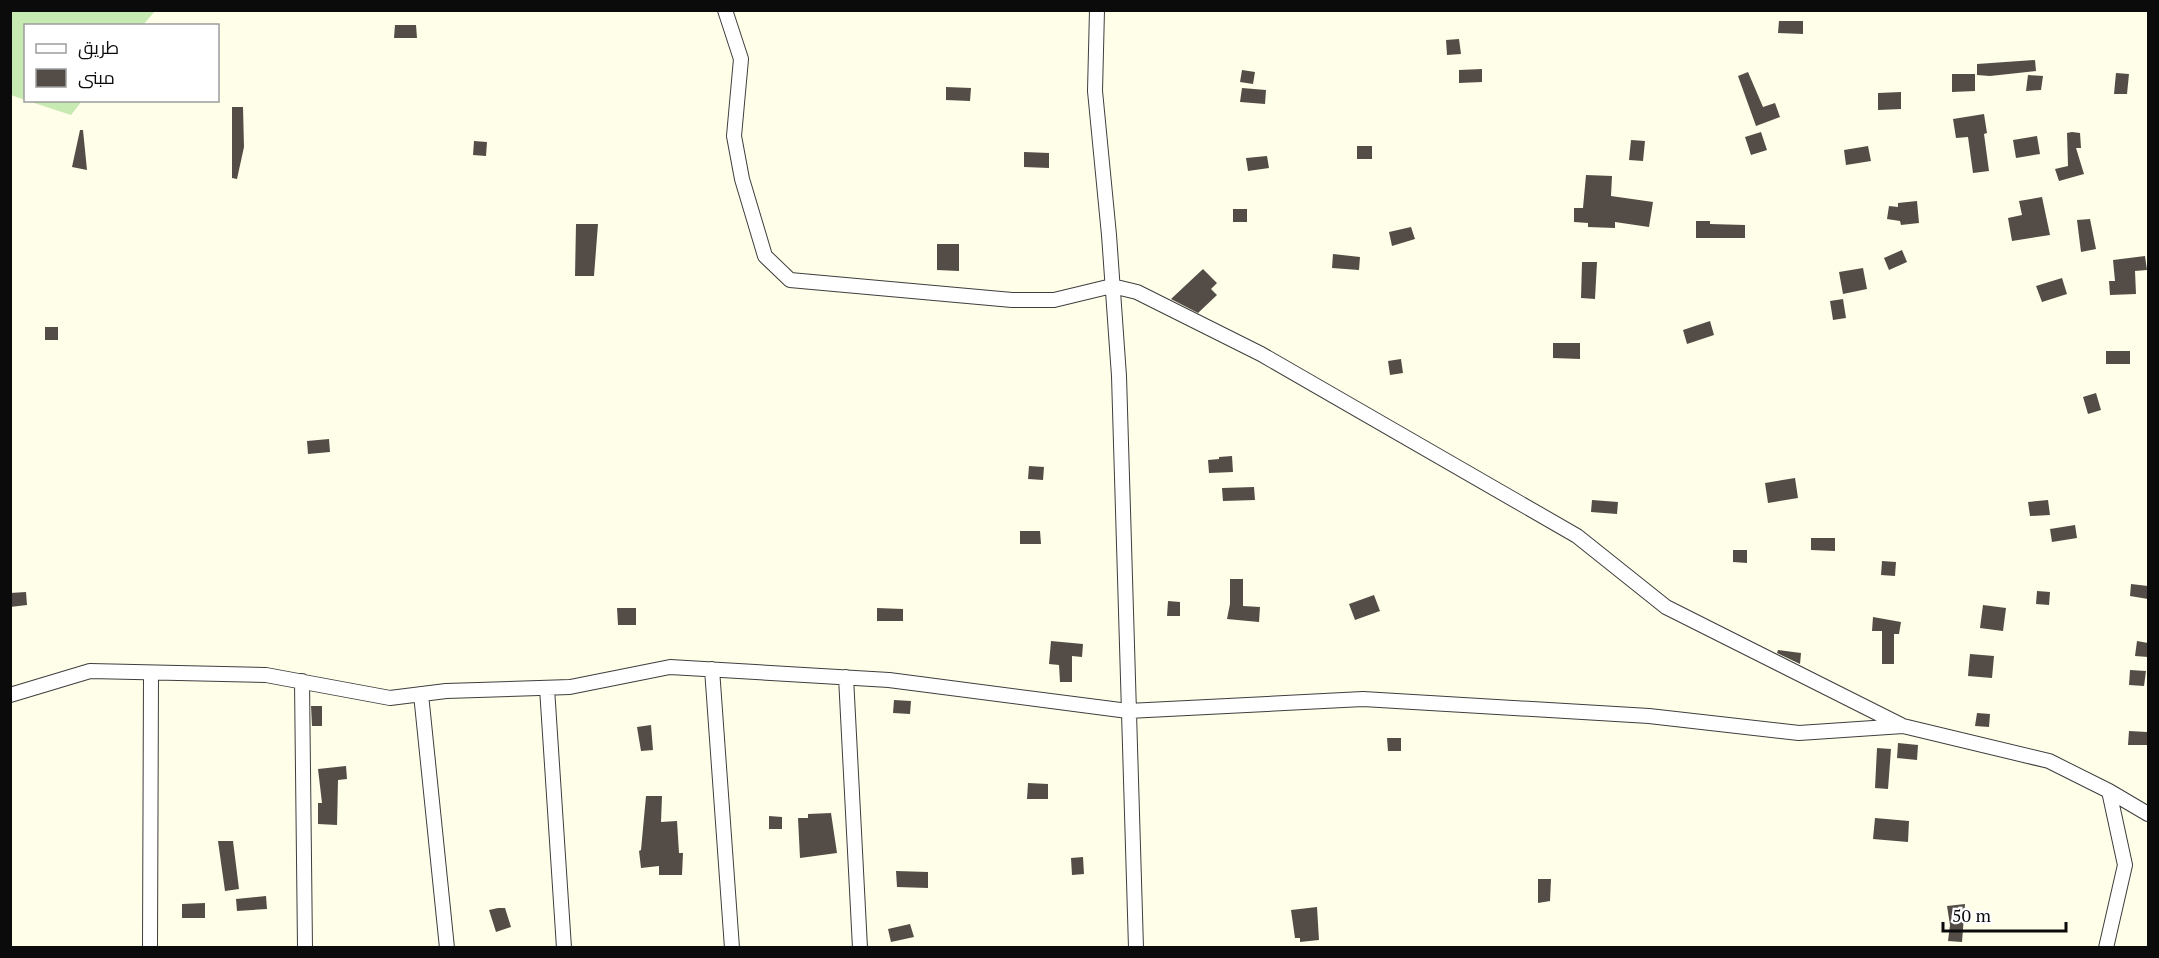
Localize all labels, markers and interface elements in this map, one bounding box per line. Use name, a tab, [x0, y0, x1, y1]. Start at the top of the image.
legend	[24, 24, 219, 102]
text: طريق	[78, 35, 119, 60]
text: مبنى	[78, 65, 115, 89]
scale bar	[1943, 895, 2066, 933]
text: 50 m	[1952, 903, 1992, 927]

